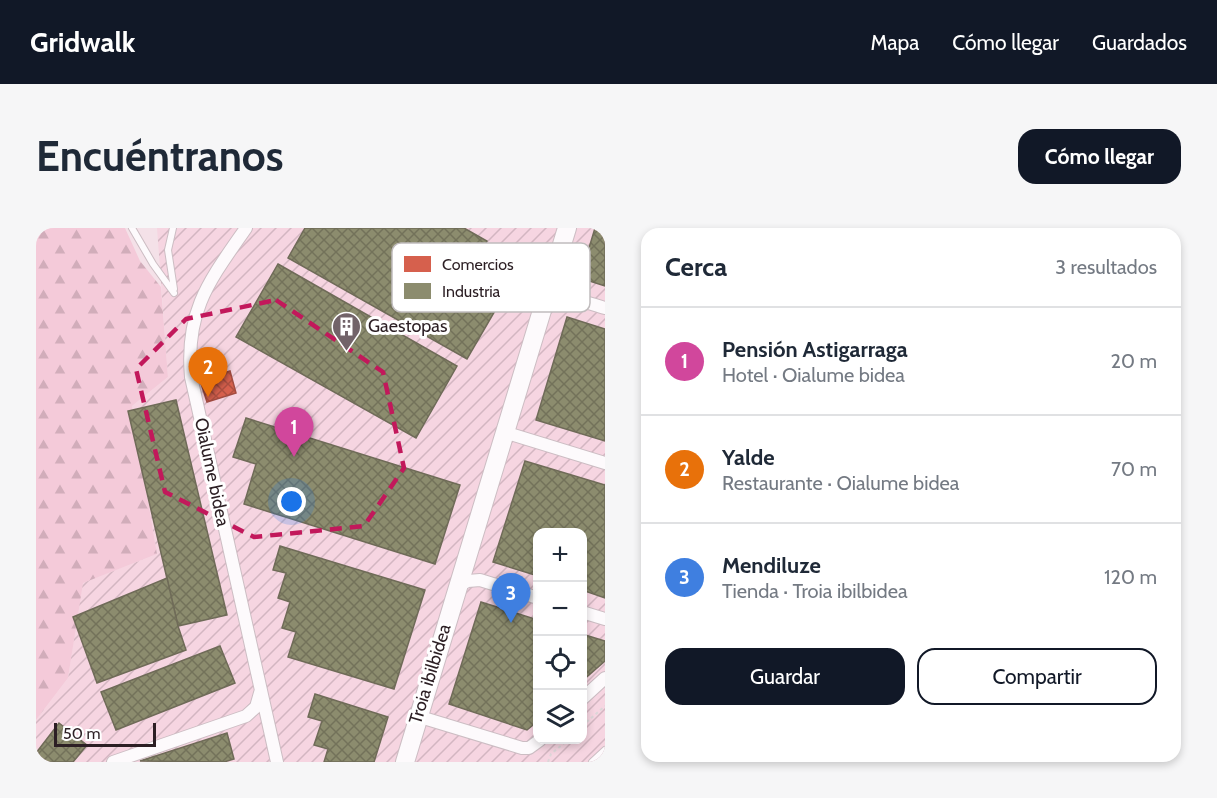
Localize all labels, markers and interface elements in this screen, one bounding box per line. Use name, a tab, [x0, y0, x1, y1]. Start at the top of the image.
text: Gridwalk	[30, 25, 135, 59]
text: Mapa	[871, 30, 919, 55]
text: Cómo llegar	[952, 30, 1059, 55]
text: Guardados	[1092, 30, 1187, 55]
button: Cómo llegar	[1018, 129, 1181, 184]
text: Encuéntranos	[36, 130, 284, 182]
legend	[392, 243, 590, 312]
text: Cerca	[665, 251, 727, 283]
text: Comercios	[442, 255, 514, 274]
text: 3 resultados	[1055, 255, 1157, 279]
text: Industria	[442, 282, 501, 301]
building icon: Gaestopas	[331, 310, 363, 352]
place label: Gaestopas	[368, 315, 447, 337]
text: Pensión Astigarraga	[722, 336, 908, 363]
pin: 2	[188, 348, 228, 397]
text: 1	[681, 349, 688, 373]
text: 20 m	[1111, 349, 1157, 373]
text: Hotel · Oialume bidea	[722, 363, 905, 387]
pin: 1	[274, 408, 314, 457]
street label: Oialume bidea	[190, 416, 234, 529]
text: Yalde	[722, 444, 775, 471]
text: 2	[679, 457, 690, 481]
text: 70 m	[1111, 457, 1157, 481]
text: Restaurante · Oialume bidea	[722, 471, 959, 495]
your location	[277, 487, 306, 516]
map controls	[533, 528, 587, 744]
button: +	[533, 528, 587, 582]
text: Mendiluze	[722, 552, 821, 579]
text: 3	[679, 565, 690, 589]
text: 120 m	[1104, 565, 1157, 589]
pin: 3	[492, 574, 530, 623]
text: Tienda · Troia ibilbidea	[722, 579, 907, 603]
button: −	[533, 582, 587, 636]
street label: Troia ibilbidea	[404, 621, 456, 727]
button: locate	[533, 636, 587, 690]
button: Guardar	[665, 648, 905, 705]
button: Compartir	[917, 648, 1157, 705]
button: layers	[533, 690, 587, 744]
scale bar	[54, 720, 156, 748]
text: 50 m	[63, 724, 100, 743]

